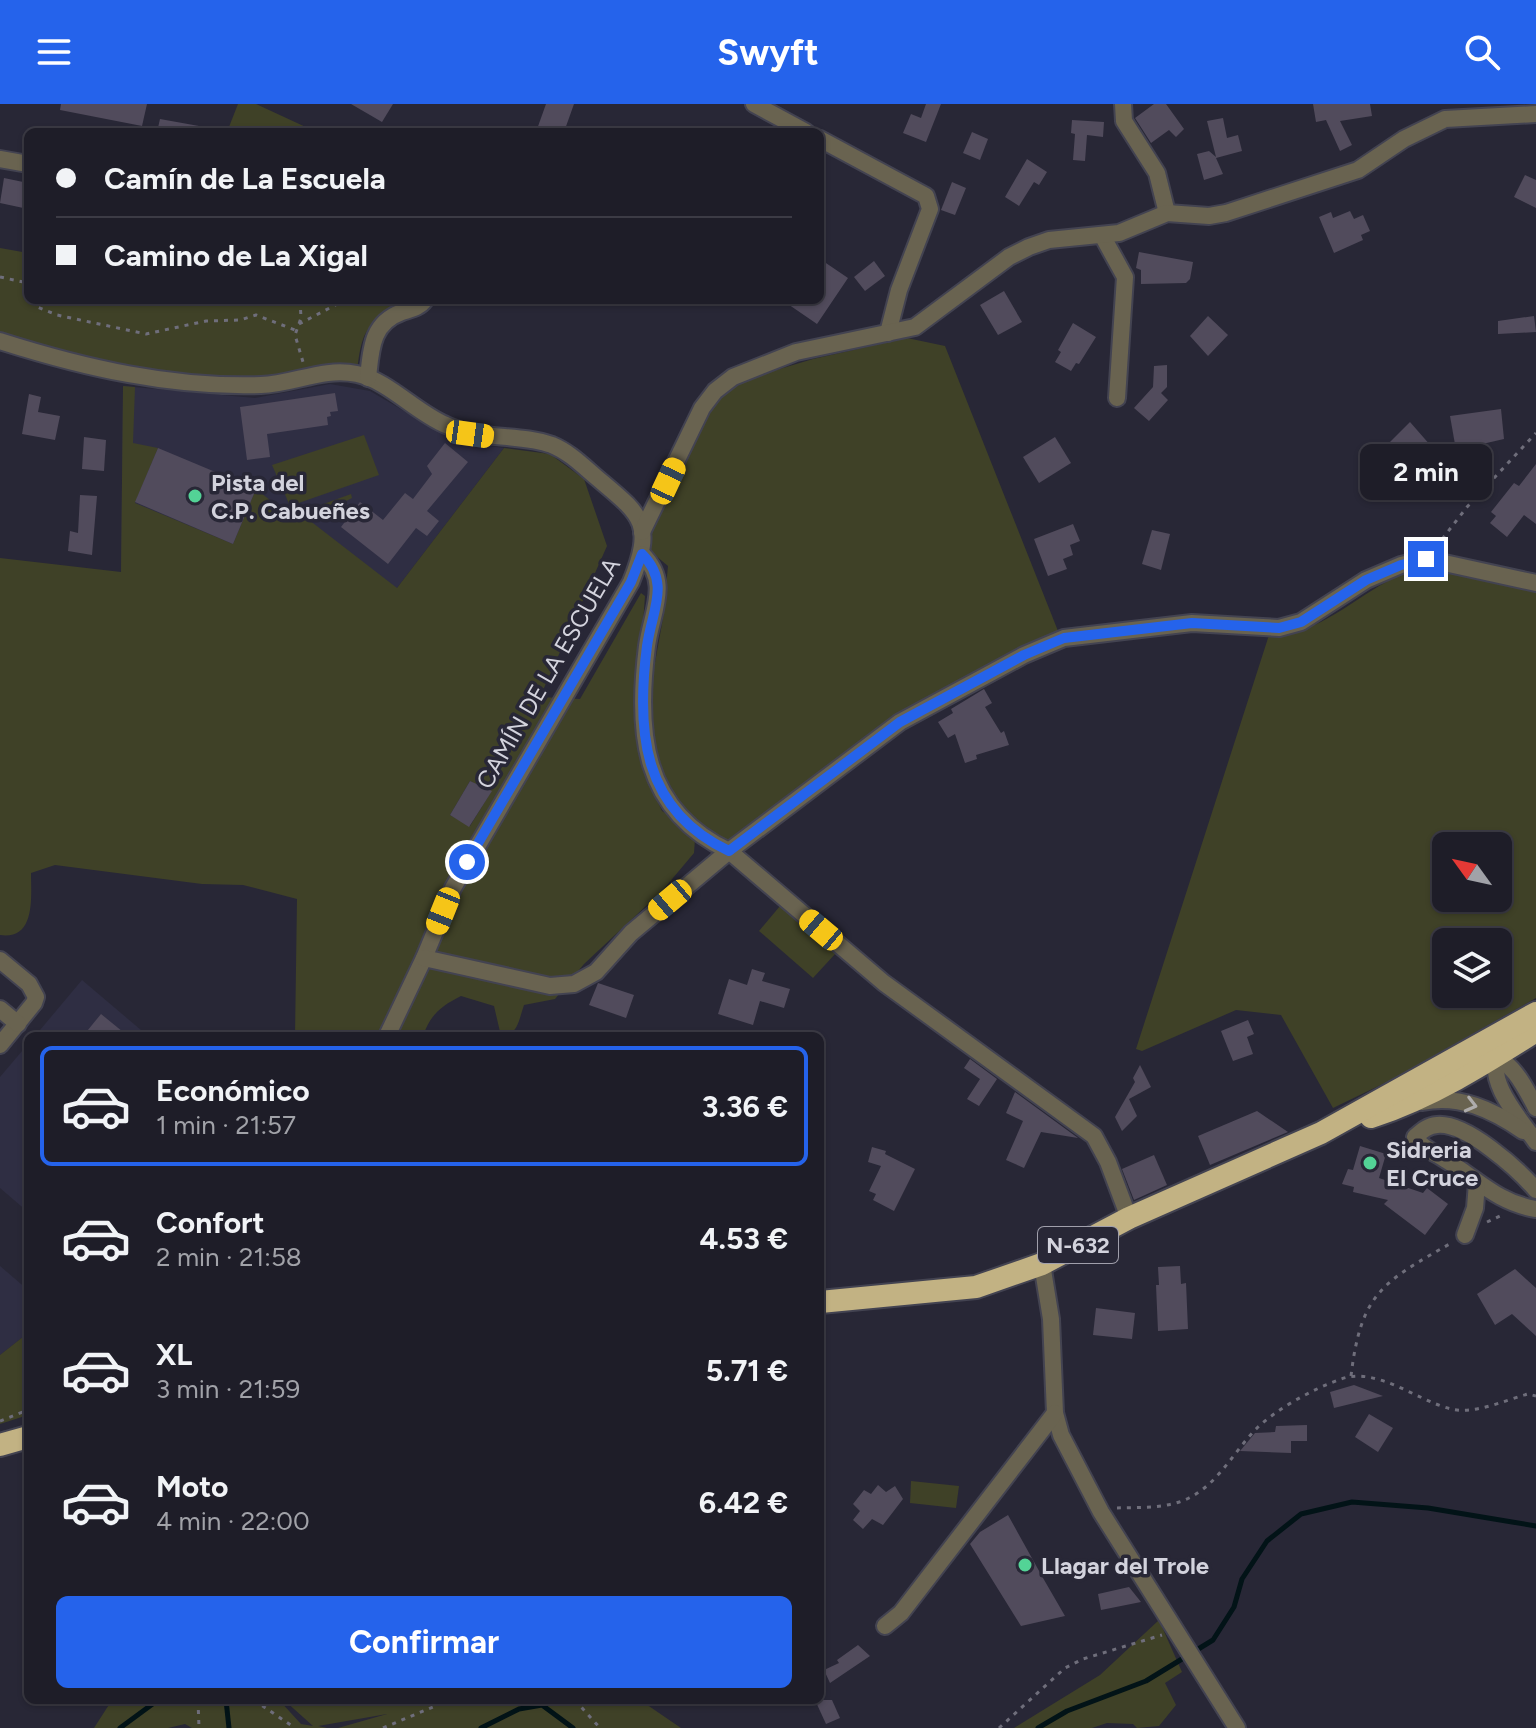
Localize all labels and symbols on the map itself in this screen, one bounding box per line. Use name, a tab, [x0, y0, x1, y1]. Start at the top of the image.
car	[445, 419, 495, 449]
callout: 2 min	[1360, 443, 1492, 499]
car	[647, 454, 689, 508]
place label: Pista del C.P. Cabueñes	[211, 468, 370, 525]
marker: Pista del C.P. Cabueñes	[186, 487, 204, 505]
route end	[1408, 541, 1444, 577]
street label: CAMÍN DE LA ESCUELA	[470, 552, 627, 794]
north arrow	[1432, 832, 1512, 912]
route start	[449, 844, 485, 880]
car	[644, 875, 696, 925]
car	[423, 884, 463, 938]
car	[795, 905, 847, 955]
one-way arrow	[1464, 1096, 1478, 1113]
place label: Sidreria El Cruce	[1386, 1135, 1478, 1192]
marker: Sidreria El Cruce	[1361, 1154, 1379, 1172]
road number: N-632	[1038, 1227, 1118, 1263]
place label: Llagar del Trole	[1041, 1551, 1209, 1580]
marker: Llagar del Trole	[1016, 1556, 1034, 1574]

